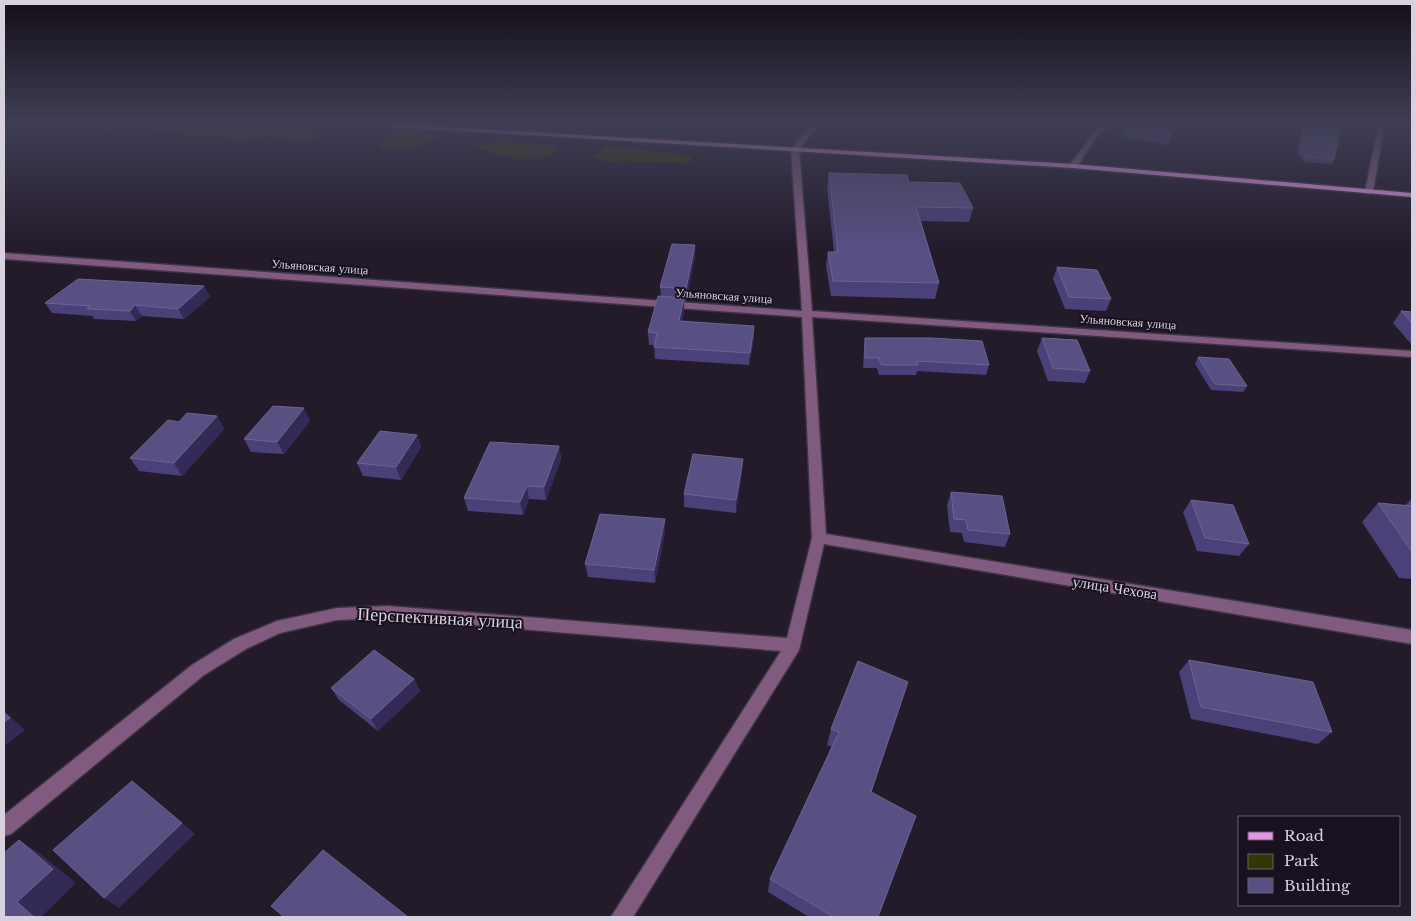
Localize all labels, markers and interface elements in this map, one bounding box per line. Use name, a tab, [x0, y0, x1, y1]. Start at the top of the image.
street label: Ульяновская улица	[271, 256, 370, 277]
street label: Ульяновская улица	[675, 285, 774, 306]
street label: Ульяновская улица	[1079, 311, 1178, 332]
street label: улица Чехова	[1071, 571, 1159, 604]
street label: Перспективная улица	[357, 603, 523, 633]
legend	[1238, 816, 1401, 906]
text: Road	[1284, 826, 1324, 845]
text: Park	[1284, 851, 1320, 870]
text: Building	[1284, 876, 1351, 895]

